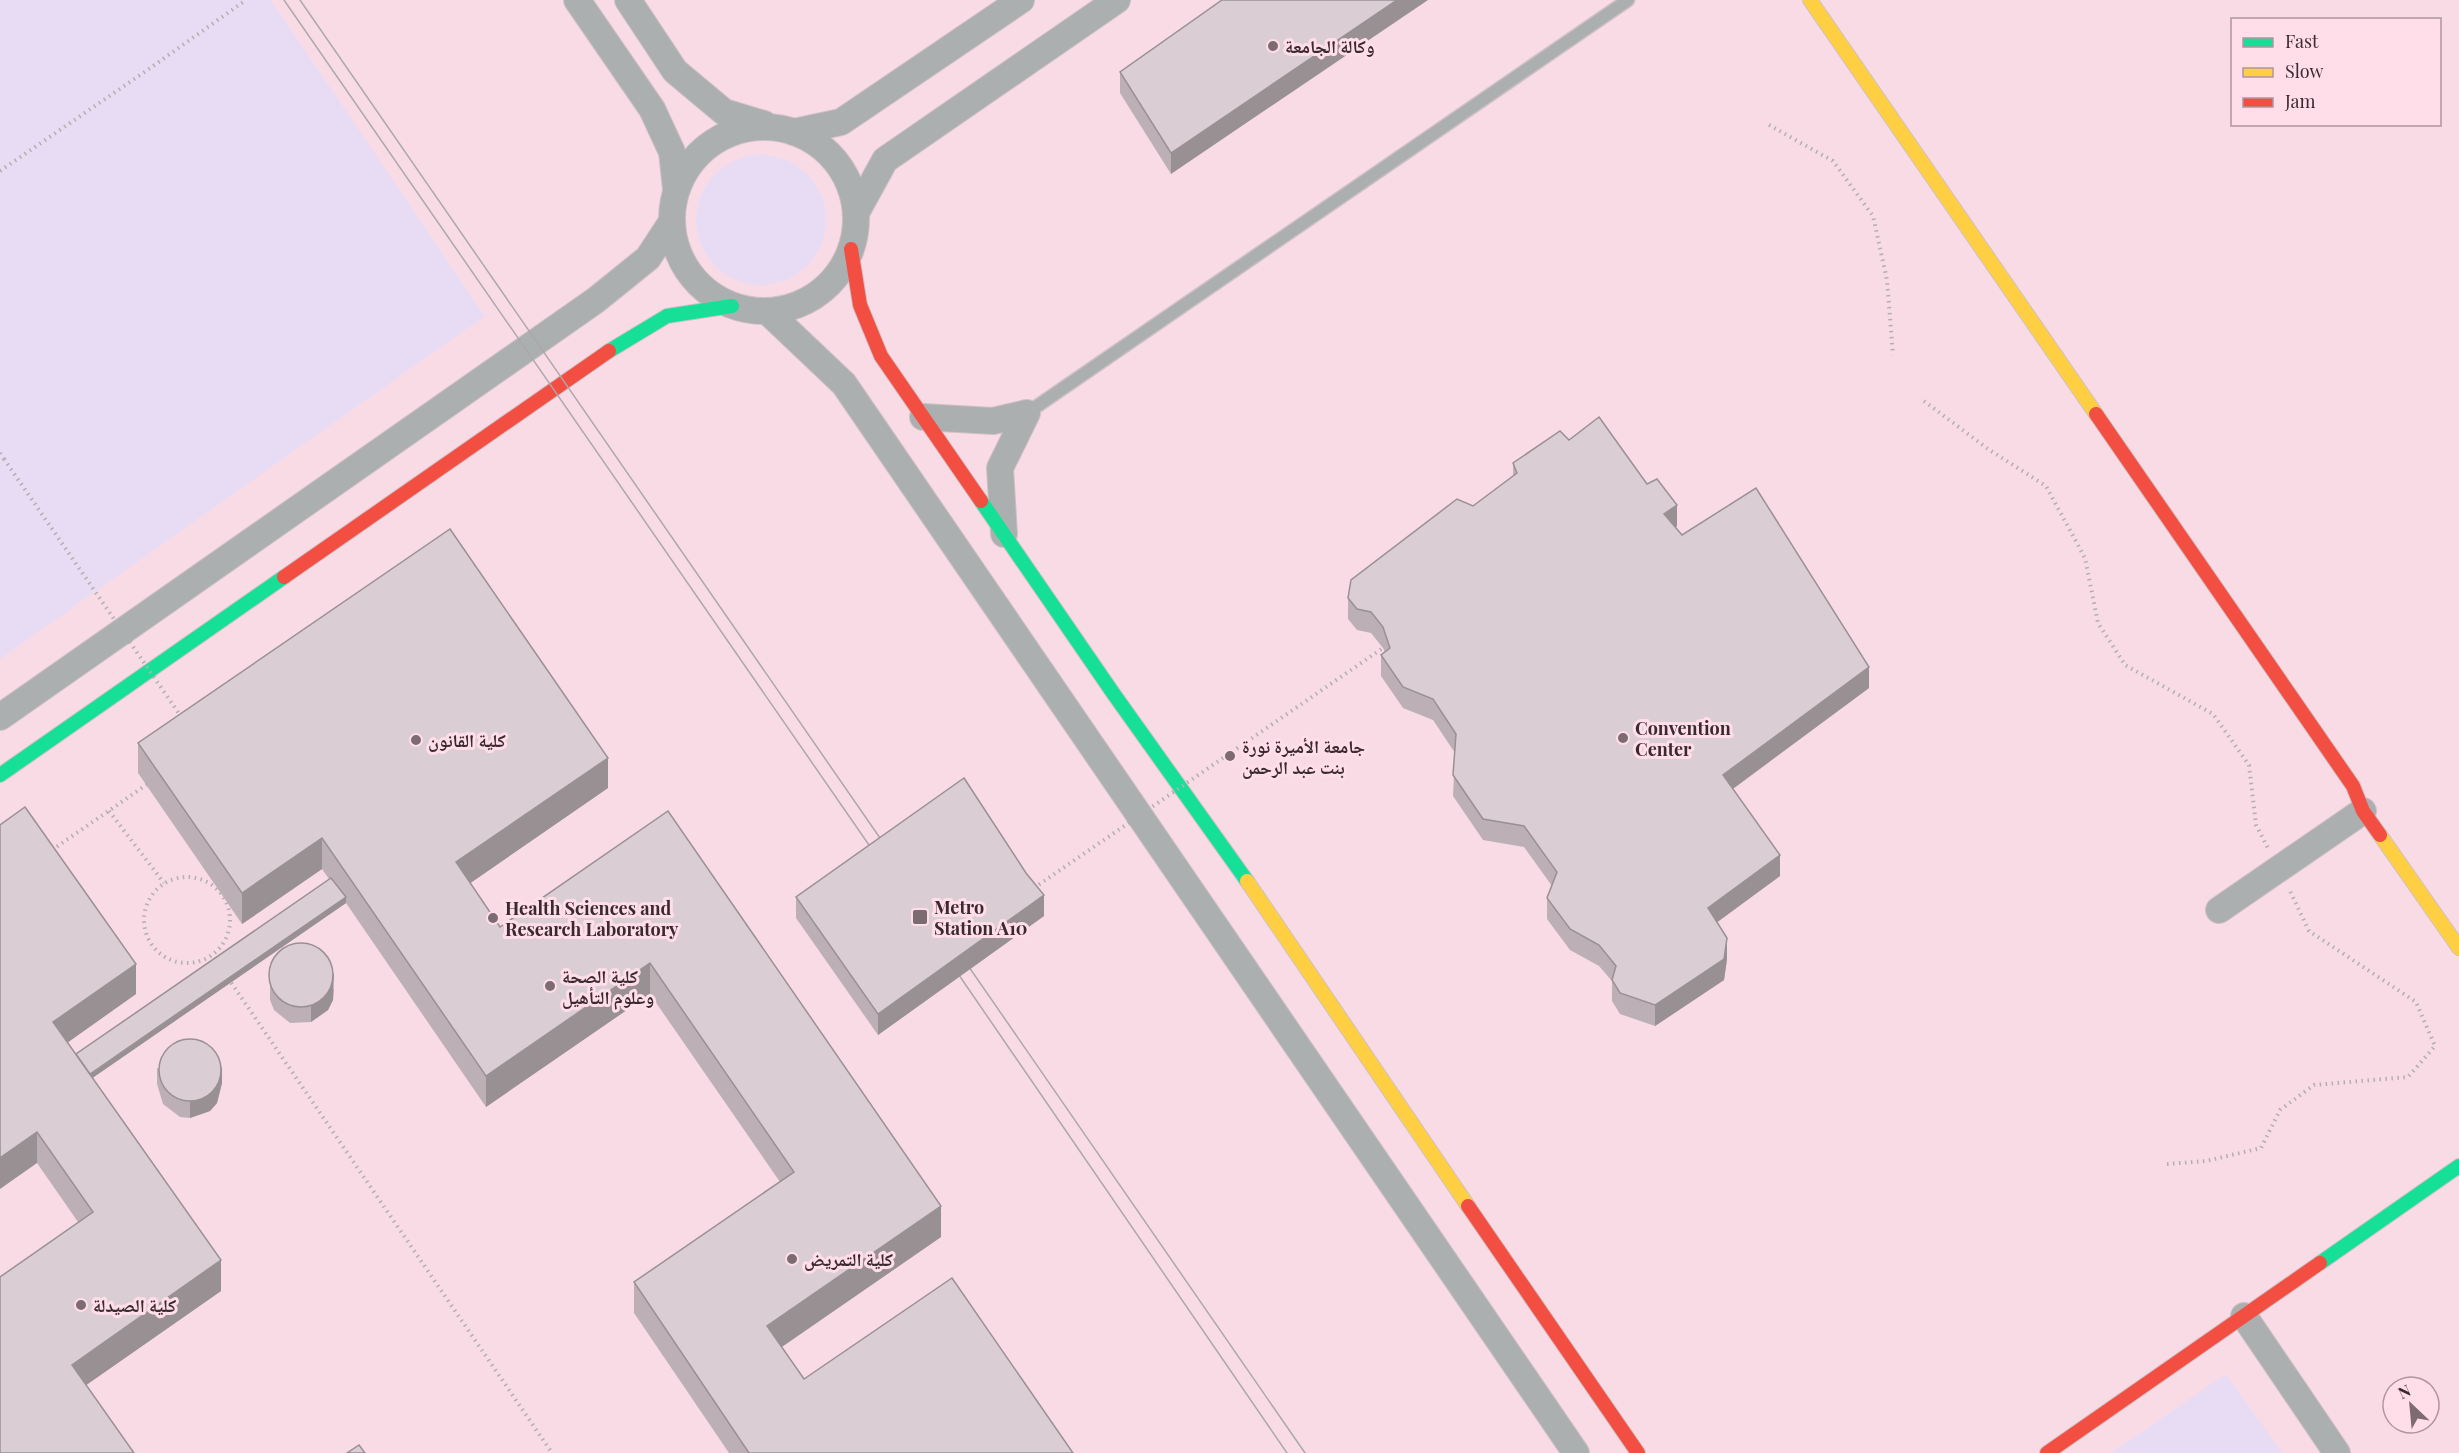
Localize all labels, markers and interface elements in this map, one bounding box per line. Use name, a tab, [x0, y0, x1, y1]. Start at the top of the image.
legend	[2231, 18, 2441, 126]
text: Fast	[2285, 29, 2319, 53]
place label: وكالة الجامعة	[1285, 34, 1375, 58]
marker: وكالة الجامعة	[1266, 39, 1280, 53]
text: Slow	[2285, 59, 2323, 83]
text: Jam	[2284, 89, 2315, 113]
place label: Convention Center	[1635, 716, 1731, 761]
place label: كلية القانون	[428, 728, 506, 752]
marker: Convention Center	[1616, 731, 1630, 745]
marker: كلية القانون	[409, 733, 423, 747]
place label: جامعة الأميرة نورة بنت عبد الرحمن	[1242, 734, 1365, 779]
marker: جامعة الأميرة نورة بنت عبد الرحمن	[1223, 749, 1237, 763]
place label: Metro Station A10	[934, 895, 1027, 940]
place label: Health Sciences and Research Laboratory	[505, 896, 679, 941]
marker: Metro Station A10	[911, 908, 929, 926]
marker: Health Sciences and Research Laboratory	[486, 911, 500, 925]
place label: كلية الصحة وعلوم التأهيل	[562, 964, 654, 1010]
marker: كلية الصحة وعلوم التأهيل	[543, 979, 557, 993]
place label: كلية التمريض	[804, 1247, 893, 1271]
marker: كلية التمريض	[785, 1252, 799, 1266]
place label: كلية الصيدلة	[93, 1293, 176, 1317]
marker: كلية الصيدلة	[74, 1298, 88, 1312]
north arrow	[2381, 1375, 2441, 1435]
text: N	[2394, 1379, 2414, 1403]

